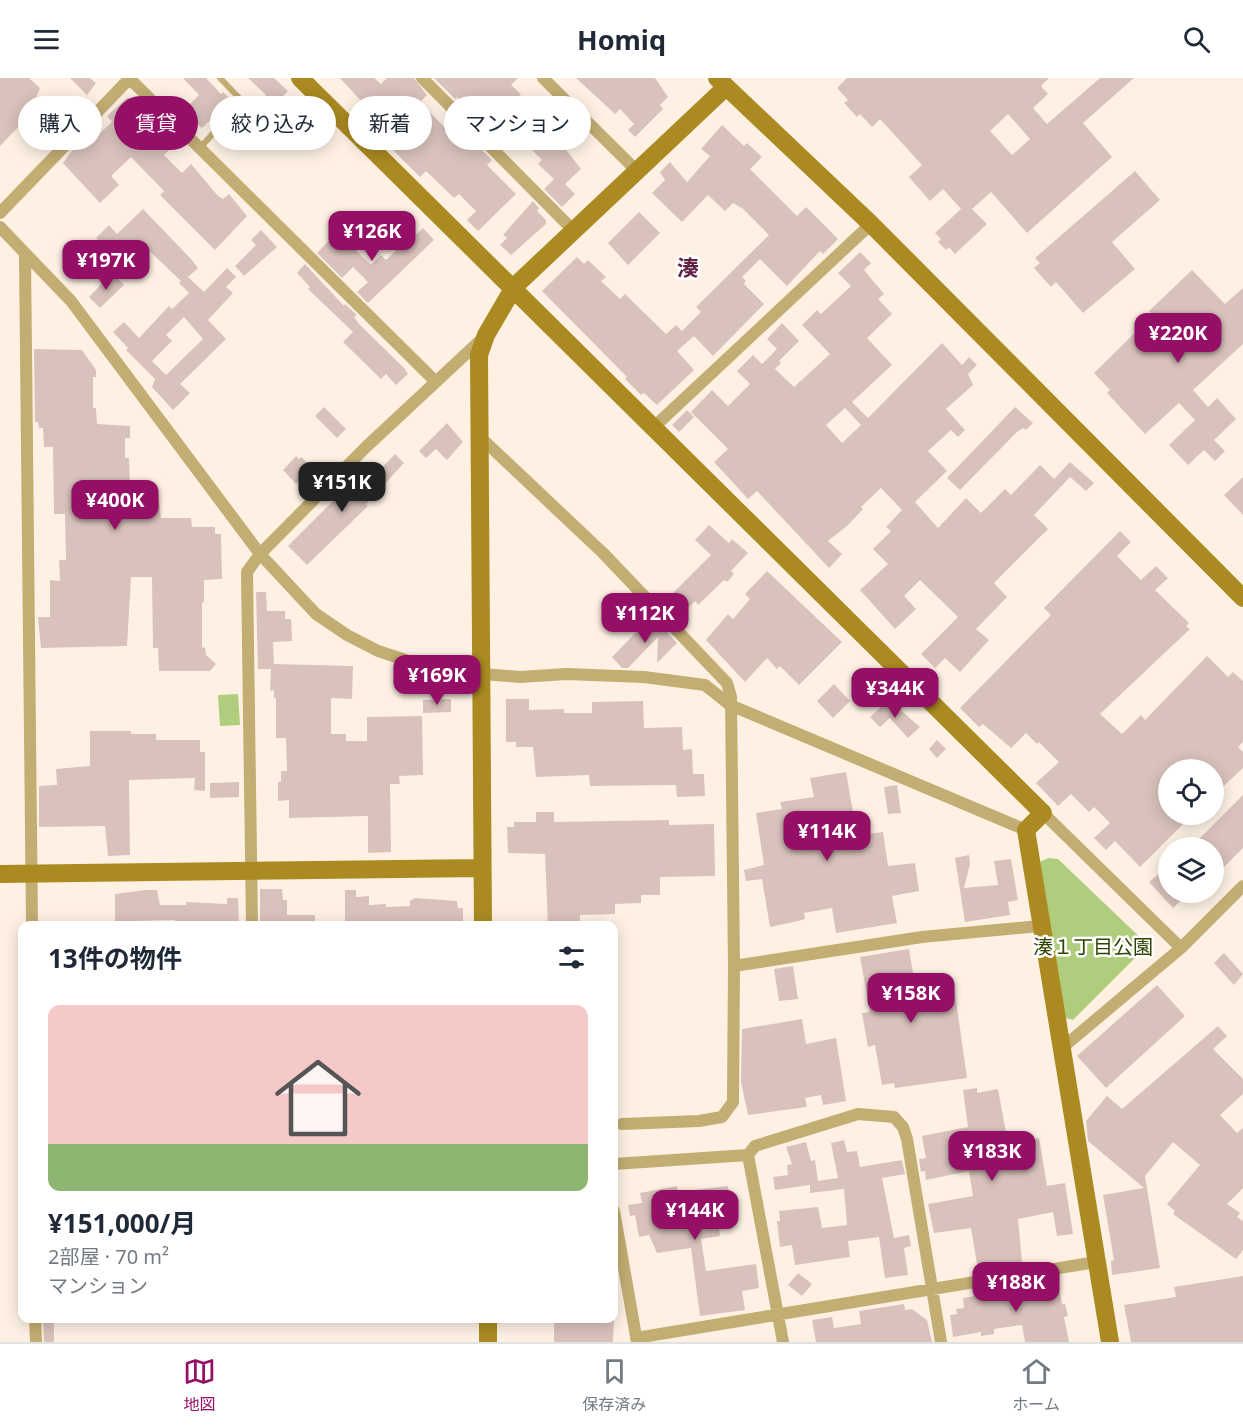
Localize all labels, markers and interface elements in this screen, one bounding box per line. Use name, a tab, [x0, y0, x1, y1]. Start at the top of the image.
text: Homiq	[577, 21, 666, 58]
icon: menu	[30, 23, 63, 56]
icon: search	[1180, 23, 1213, 56]
chip: 購入	[18, 96, 102, 150]
chip: 賃貸	[114, 96, 198, 150]
chip: 絞り込み	[210, 96, 336, 150]
chip: 新着	[348, 96, 432, 150]
chip: マンション	[444, 96, 591, 150]
pin: ¥126K	[330, 211, 414, 262]
text: ¥126K	[342, 217, 402, 244]
pin: ¥197K	[64, 240, 148, 291]
text: ¥197K	[76, 246, 136, 273]
district label: 湊	[677, 252, 699, 282]
pin: ¥220K	[1136, 313, 1220, 364]
text: ¥220K	[1148, 319, 1208, 346]
pin: ¥151K	[300, 462, 384, 513]
text: ¥151K	[312, 468, 372, 495]
pin: ¥400K	[73, 480, 157, 531]
text: ¥400K	[85, 486, 145, 513]
pin: ¥112K	[603, 593, 687, 644]
text: ¥112K	[615, 599, 675, 626]
pin: ¥169K	[395, 655, 479, 706]
text: ¥169K	[407, 661, 467, 688]
pin: ¥344K	[853, 668, 937, 719]
text: ¥344K	[865, 674, 925, 701]
map controls	[1158, 759, 1224, 903]
button: locate	[1158, 759, 1224, 825]
pin: ¥114K	[785, 811, 869, 862]
text: ¥114K	[797, 817, 857, 844]
button: layers	[1158, 837, 1224, 903]
park label: 湊１丁目公園	[1033, 933, 1153, 960]
text: 13件の物件	[48, 940, 182, 976]
icon: filters	[555, 941, 588, 974]
pin: ¥158K	[869, 973, 953, 1024]
text: ¥158K	[881, 979, 941, 1006]
icon: home	[264, 1044, 372, 1152]
pin: ¥183K	[950, 1131, 1034, 1182]
text: ¥183K	[962, 1137, 1022, 1164]
pin: ¥144K	[653, 1190, 737, 1241]
text: ¥144K	[665, 1196, 725, 1223]
text: ¥151,000/月	[48, 1205, 196, 1241]
text: 2部屋 · 70 m²	[48, 1243, 169, 1270]
pin: ¥188K	[974, 1262, 1058, 1313]
text: ¥188K	[986, 1268, 1046, 1295]
text: マンション	[48, 1272, 148, 1299]
tab: 地図	[183, 1355, 216, 1415]
tab: 保存済み	[582, 1355, 646, 1415]
tab: ホーム	[1012, 1355, 1060, 1415]

